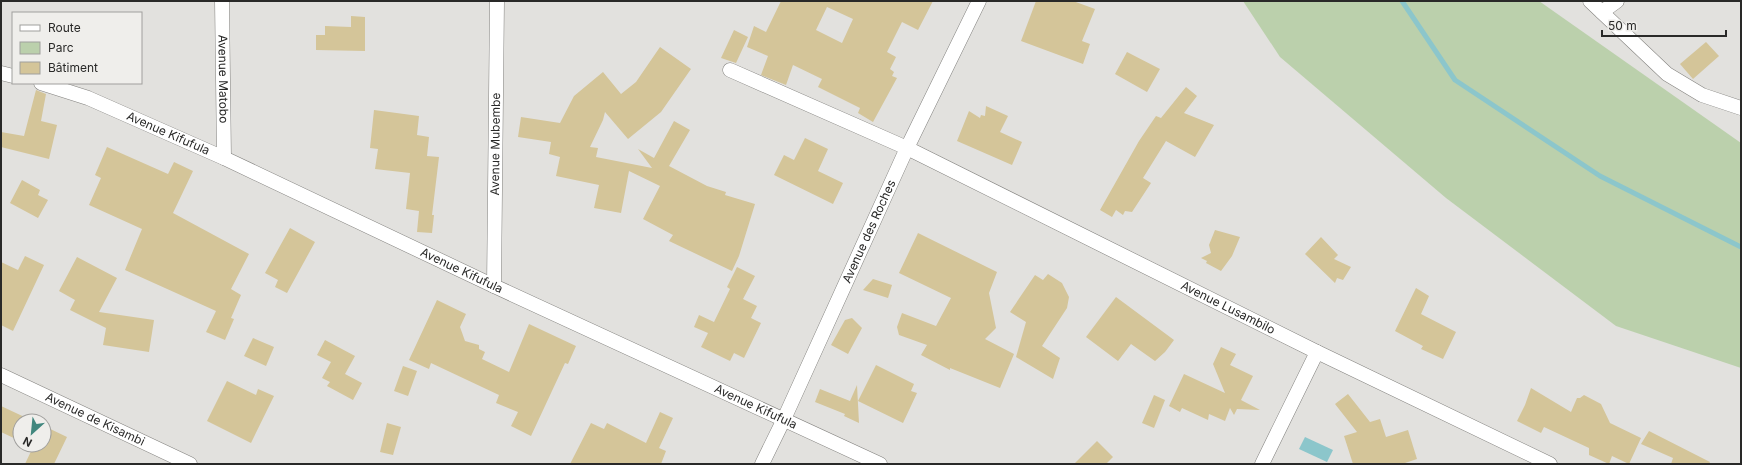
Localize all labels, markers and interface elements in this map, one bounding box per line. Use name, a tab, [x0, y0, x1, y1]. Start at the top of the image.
legend	[12, 12, 142, 84]
scale bar	[1602, 12, 1726, 38]
text: 50 m	[1608, 18, 1637, 33]
text: Route	[48, 20, 81, 35]
street label: Avenue Matobo	[215, 35, 232, 123]
text: Parc	[48, 40, 74, 55]
text: Bâtiment	[48, 60, 98, 75]
street label: Avenue Mubembe	[487, 93, 503, 195]
street label: Avenue Kifufula	[124, 108, 212, 158]
street label: Avenue des Roches	[839, 177, 899, 285]
street label: Avenue Kifufula	[418, 244, 505, 296]
street label: Avenue Lusambilo	[1179, 278, 1278, 337]
street label: Avenue Kifufula	[712, 381, 800, 432]
street label: Avenue de Kisambi	[43, 389, 148, 449]
north arrow	[12, 413, 52, 453]
text: N	[21, 434, 34, 450]

